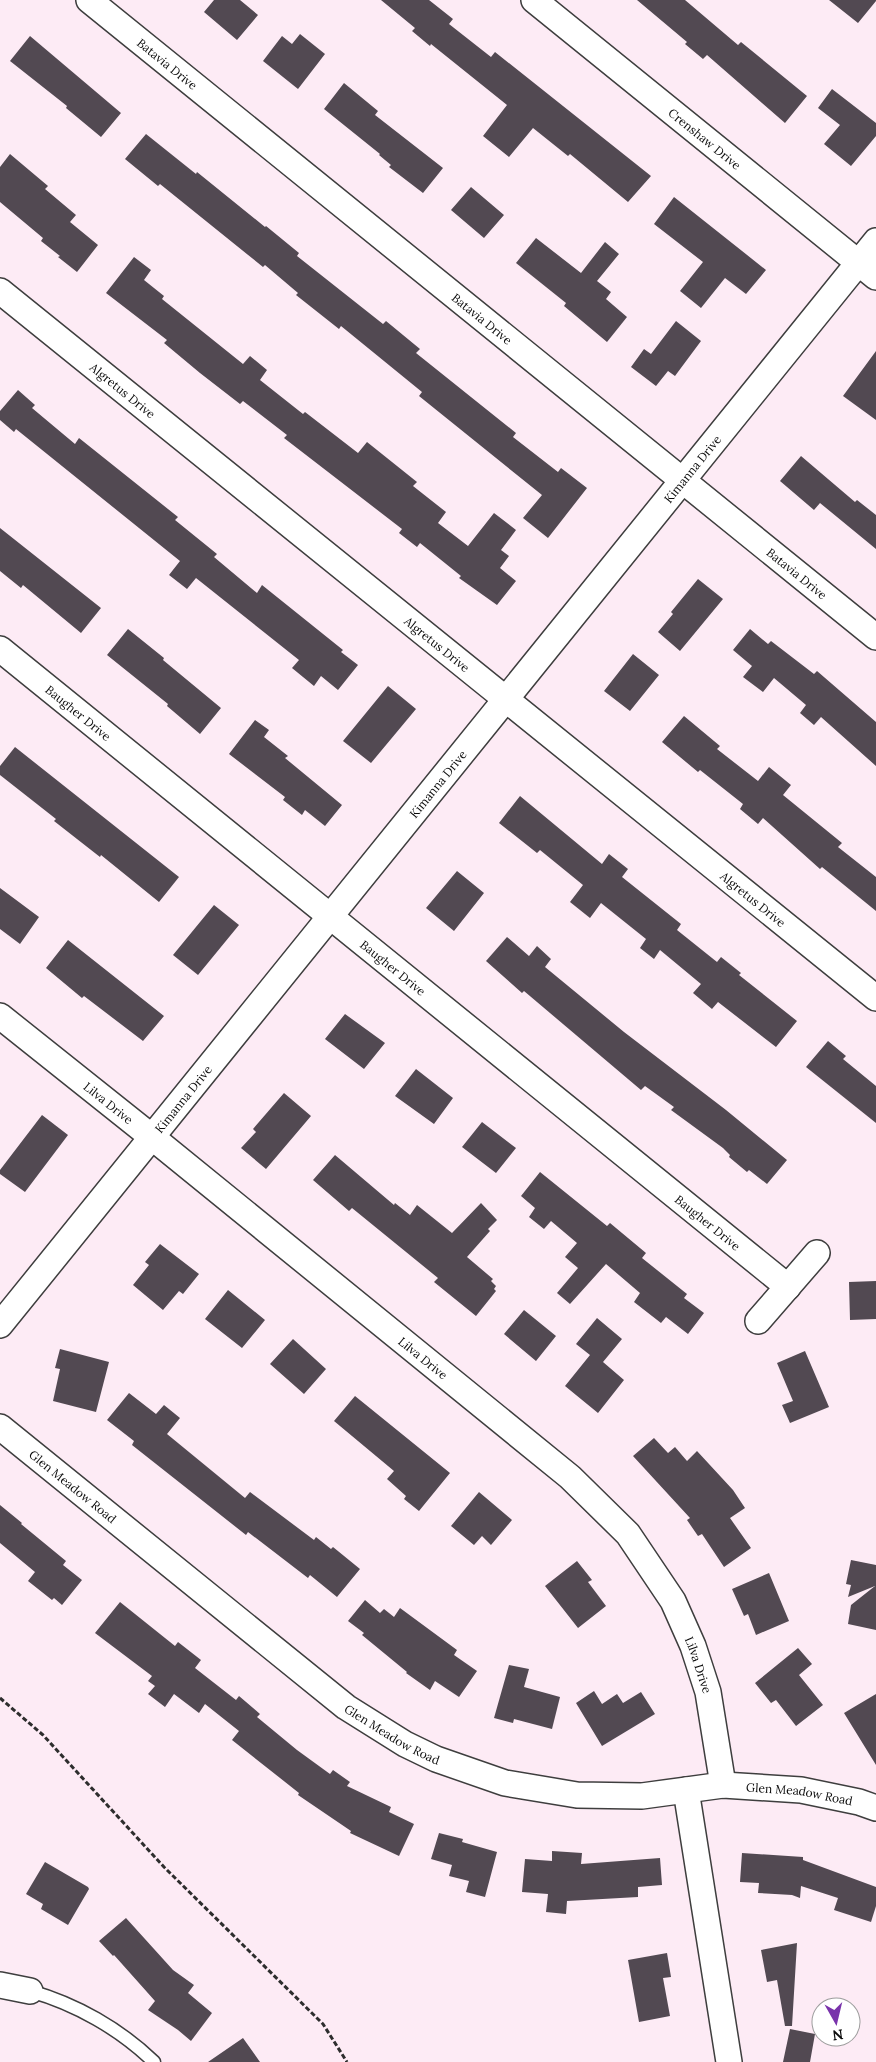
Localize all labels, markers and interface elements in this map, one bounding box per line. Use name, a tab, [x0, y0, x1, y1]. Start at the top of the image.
street label: Batavia Drive	[134, 35, 201, 93]
street label: Crenshaw Drive	[666, 105, 745, 173]
street label: Batavia Drive	[449, 290, 516, 347]
street label: Algretus Drive	[87, 359, 159, 421]
street label: Kimanna Drive	[660, 431, 724, 505]
street label: Batavia Drive	[764, 544, 831, 602]
street label: Algretus Drive	[401, 613, 473, 675]
street label: Baugher Drive	[43, 682, 115, 744]
street label: Kimanna Drive	[406, 746, 470, 820]
street label: Algretus Drive	[717, 867, 789, 930]
street label: Baugher Drive	[358, 936, 429, 999]
street label: Kimanna Drive	[151, 1061, 215, 1135]
street label: Lilva Drive	[81, 1078, 137, 1127]
street label: Baugher Drive	[672, 1191, 744, 1254]
street label: Lilva Drive	[396, 1333, 451, 1382]
street label: Glen Meadow Road	[26, 1446, 120, 1526]
street label: Lilva Drive	[682, 1634, 715, 1695]
street label: Glen Meadow Road	[342, 1701, 442, 1767]
street label: Glen Meadow Road	[746, 1779, 854, 1808]
north arrow	[811, 1997, 861, 2047]
text: N	[831, 2025, 844, 2045]

